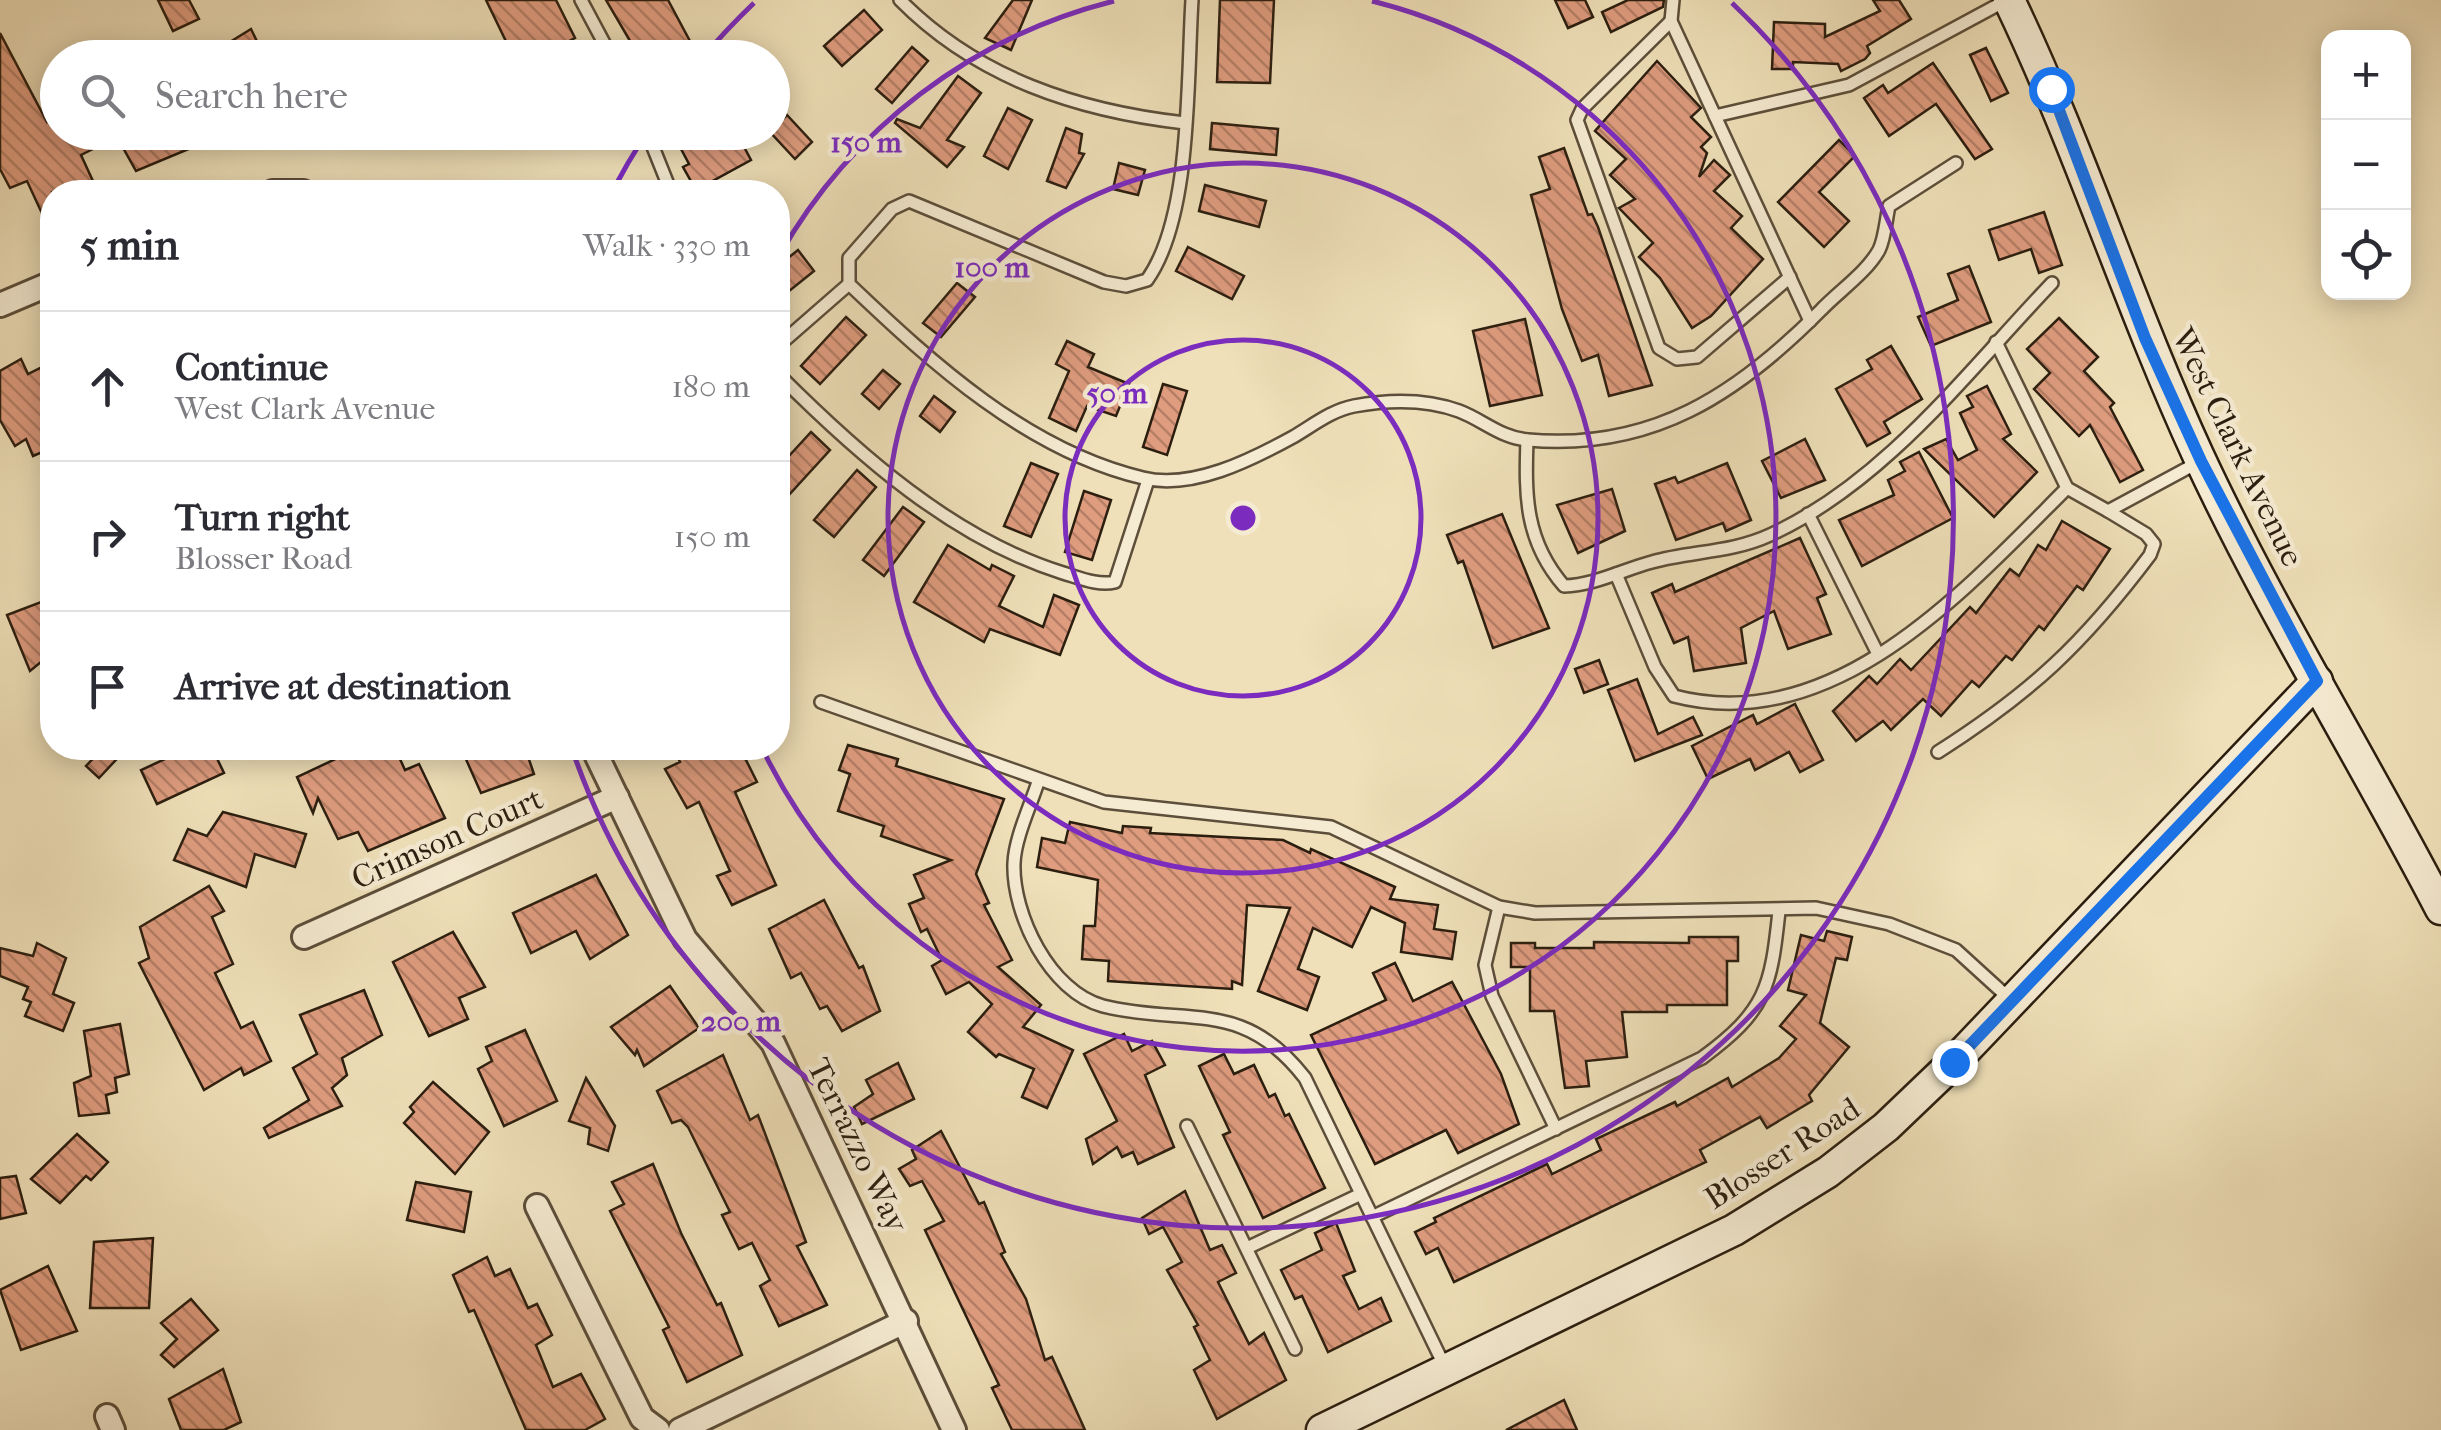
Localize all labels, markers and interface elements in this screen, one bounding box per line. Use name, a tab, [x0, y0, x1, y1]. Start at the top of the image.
map controls	[2321, 30, 2411, 300]
button: +	[2321, 30, 2411, 120]
search box	[40, 40, 790, 150]
route start	[2029, 67, 2075, 113]
icon: search	[75, 68, 130, 123]
text: Search here	[155, 73, 348, 118]
button: −	[2321, 120, 2411, 210]
text: 150 m	[830, 125, 903, 160]
button: locate	[2321, 210, 2411, 300]
text: 5 min	[80, 221, 179, 270]
text: Walk · 330 m	[583, 227, 750, 264]
text: 100 m	[954, 250, 1031, 285]
street label: West Clark Avenue	[2163, 321, 2311, 572]
text: Continue	[175, 345, 328, 390]
icon: ahead	[80, 359, 135, 414]
text: 180 m	[671, 368, 750, 405]
text: 50 m	[1087, 376, 1148, 411]
text: West Clark Avenue	[175, 390, 435, 427]
text: Turn right	[175, 495, 350, 540]
centre of rings	[1225, 500, 1261, 536]
icon: right	[80, 509, 135, 564]
text: 150 m	[674, 518, 750, 555]
text: Blosser Road	[175, 540, 352, 577]
icon: arrive	[80, 659, 135, 714]
text: Arrive at destination	[175, 664, 511, 709]
street label: Crimson Court	[346, 780, 549, 897]
text: 200 m	[701, 1004, 782, 1039]
route end	[1932, 1040, 1978, 1086]
street label: Terrazzo Way	[800, 1052, 916, 1239]
street label: Blosser Road	[1698, 1089, 1867, 1217]

